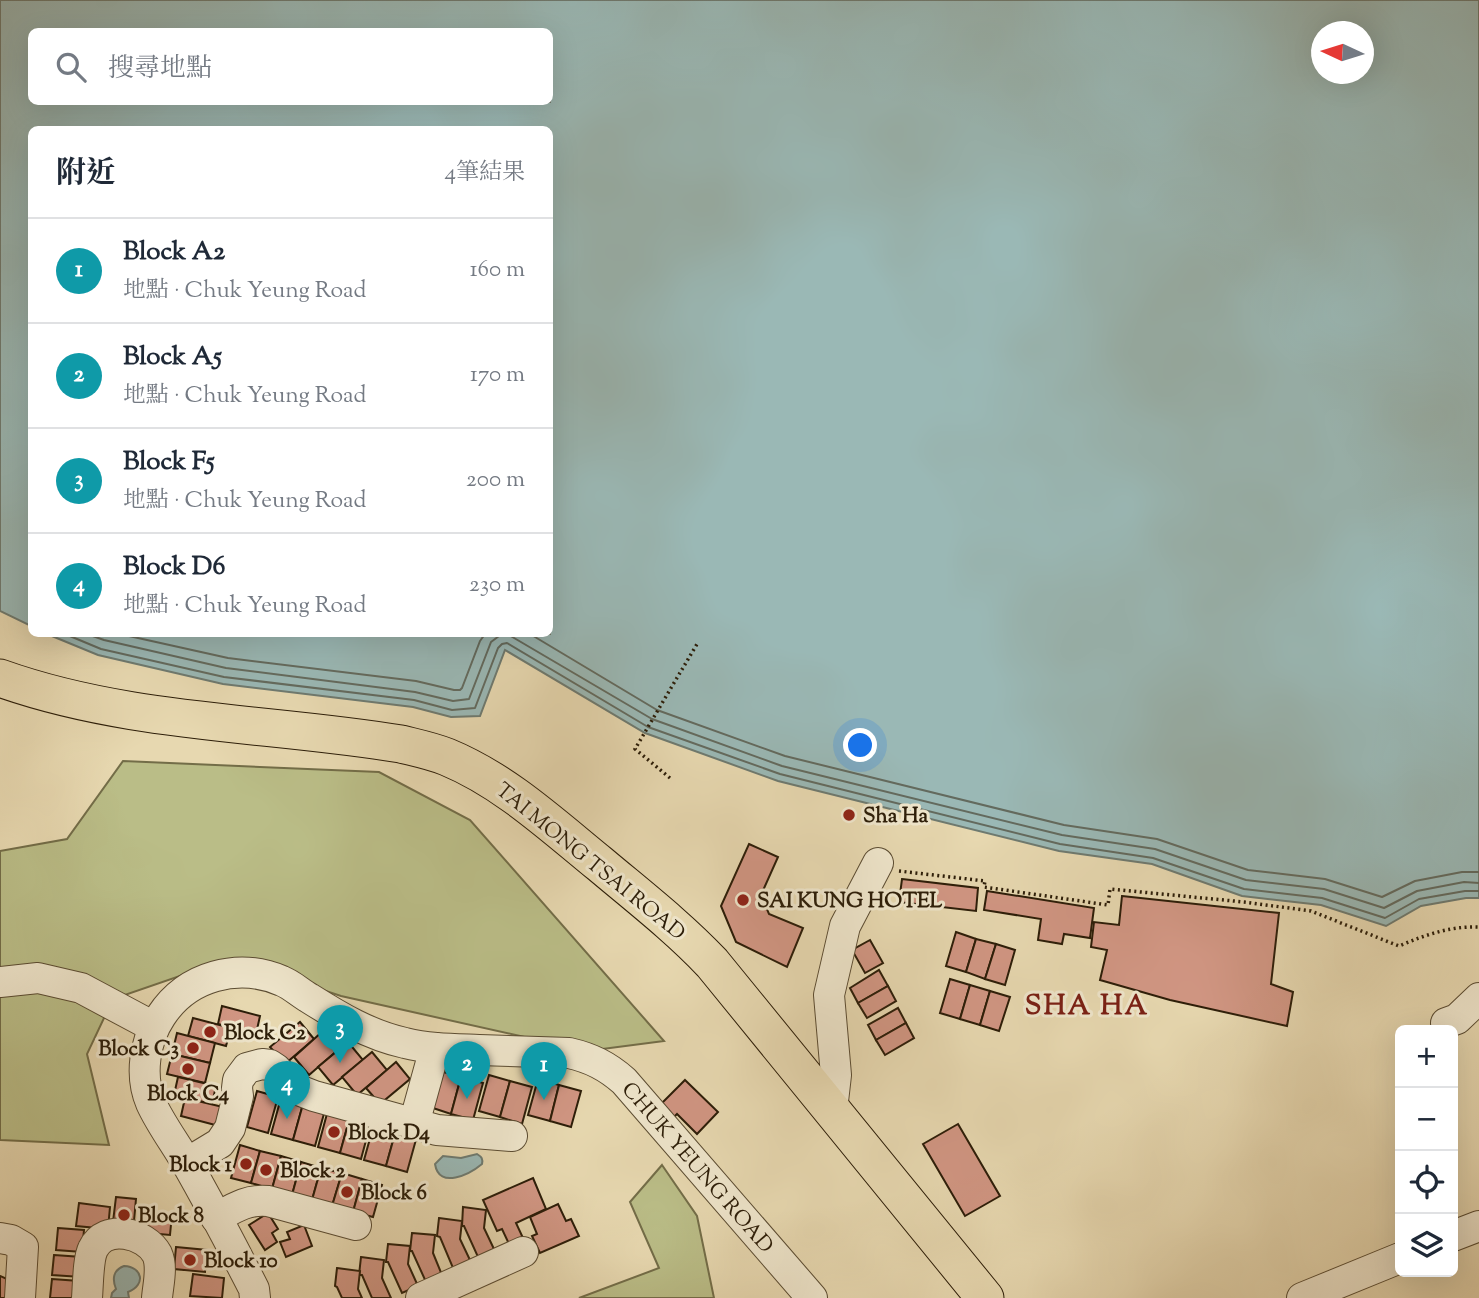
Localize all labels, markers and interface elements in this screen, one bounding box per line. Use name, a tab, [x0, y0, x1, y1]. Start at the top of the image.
north arrow	[1311, 21, 1374, 84]
search box	[28, 28, 553, 105]
icon: search	[52, 48, 90, 86]
text: 搜尋地點	[108, 51, 212, 88]
text: 附近	[56, 153, 116, 196]
text: 4筆結果	[444, 157, 525, 190]
text: Block A2	[123, 234, 225, 271]
text: 1	[75, 254, 83, 287]
text: 160 m	[470, 254, 525, 287]
text: 地點 · Chuk Yeung Road	[123, 275, 366, 308]
text: Block A5	[123, 339, 222, 376]
text: 2	[74, 359, 84, 392]
text: 170 m	[470, 359, 525, 392]
text: 地點 · Chuk Yeung Road	[123, 380, 366, 413]
text: Block F5	[123, 444, 215, 481]
text: 3	[74, 464, 84, 497]
text: 200 m	[466, 464, 525, 497]
text: 地點 · Chuk Yeung Road	[123, 485, 366, 518]
text: Block D6	[123, 549, 225, 586]
text: 4	[73, 569, 85, 602]
text: 230 m	[469, 569, 525, 602]
text: 地點 · Chuk Yeung Road	[123, 590, 366, 623]
your location	[843, 728, 877, 762]
street label: TAI MONG TSAI ROAD	[488, 776, 691, 949]
place label: Sha Ha	[863, 802, 929, 832]
marker: Sha Ha	[841, 807, 857, 823]
place label: SAI KUNG HOTEL	[757, 887, 943, 917]
marker: SAI KUNG HOTEL	[735, 892, 751, 908]
district label: SHA HA	[1025, 987, 1149, 1027]
pin: 3	[317, 1005, 363, 1063]
place label: Block C2	[224, 1019, 306, 1049]
marker: Block C2	[202, 1024, 218, 1040]
map controls	[1395, 1025, 1458, 1277]
button: +	[1395, 1025, 1458, 1088]
place label: Block C3	[98, 1035, 179, 1065]
marker: Block C3	[185, 1040, 201, 1056]
pin: 2	[444, 1041, 490, 1099]
pin: 1	[521, 1042, 567, 1100]
marker: Block C4	[180, 1061, 196, 1077]
pin: 4	[264, 1061, 310, 1119]
street label: CHUK YEUNG ROAD	[613, 1076, 780, 1261]
place label: Block C4	[147, 1080, 229, 1110]
button: −	[1395, 1088, 1458, 1151]
place label: Block D4	[348, 1119, 430, 1149]
marker: Block D4	[326, 1124, 342, 1140]
place label: Block 1	[169, 1151, 233, 1181]
button: locate	[1395, 1151, 1458, 1214]
marker: Block 1	[238, 1156, 254, 1172]
place label: Block 2	[280, 1157, 346, 1187]
marker: Block 2	[258, 1162, 274, 1178]
place label: Block 6	[361, 1179, 427, 1209]
marker: Block 6	[339, 1184, 355, 1200]
place label: Block 8	[138, 1202, 205, 1232]
marker: Block 8	[116, 1207, 132, 1223]
button: layers	[1395, 1214, 1458, 1277]
place label: Block 10	[204, 1247, 278, 1277]
marker: Block 10	[182, 1252, 198, 1268]

